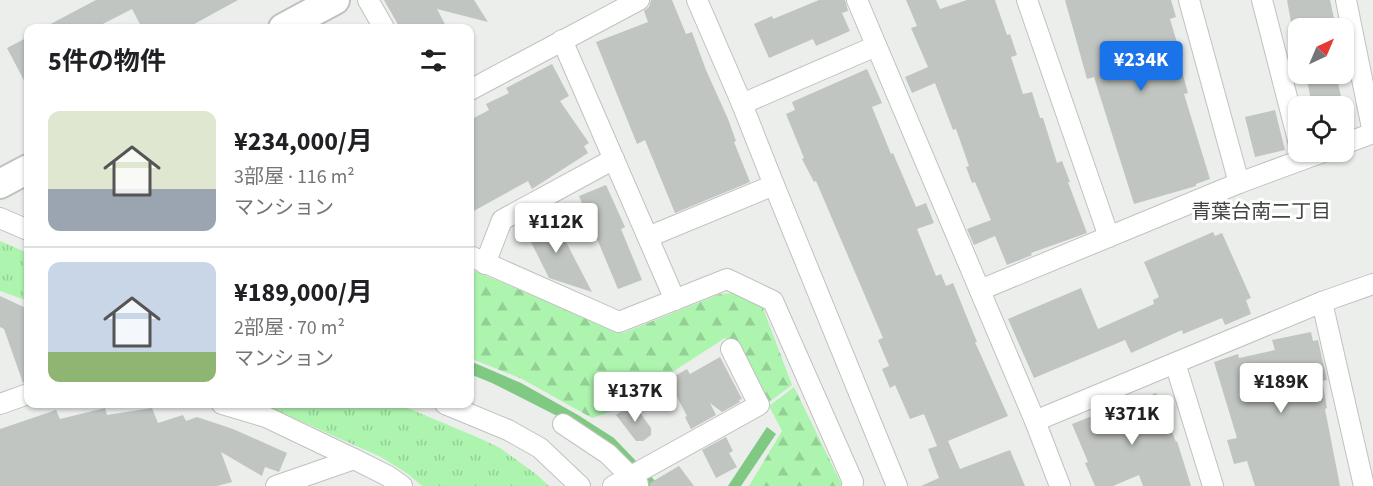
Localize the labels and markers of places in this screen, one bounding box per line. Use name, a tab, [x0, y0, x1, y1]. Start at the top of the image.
pin: ¥234K	[1099, 41, 1183, 92]
pin: ¥112K	[514, 203, 598, 254]
pin: ¥189K	[1239, 363, 1323, 414]
pin: ¥137K	[593, 372, 677, 423]
pin: ¥371K	[1090, 395, 1174, 446]

